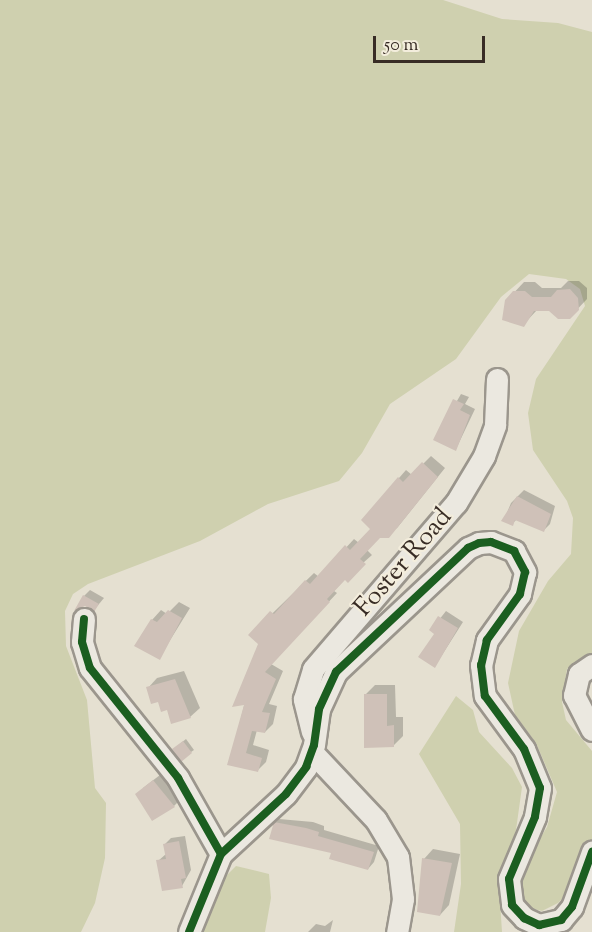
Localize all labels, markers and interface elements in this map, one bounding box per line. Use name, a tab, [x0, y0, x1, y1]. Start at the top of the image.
scale bar	[376, 24, 488, 62]
text: 50 m	[384, 33, 418, 59]
street label: Foster Road	[349, 503, 459, 623]

